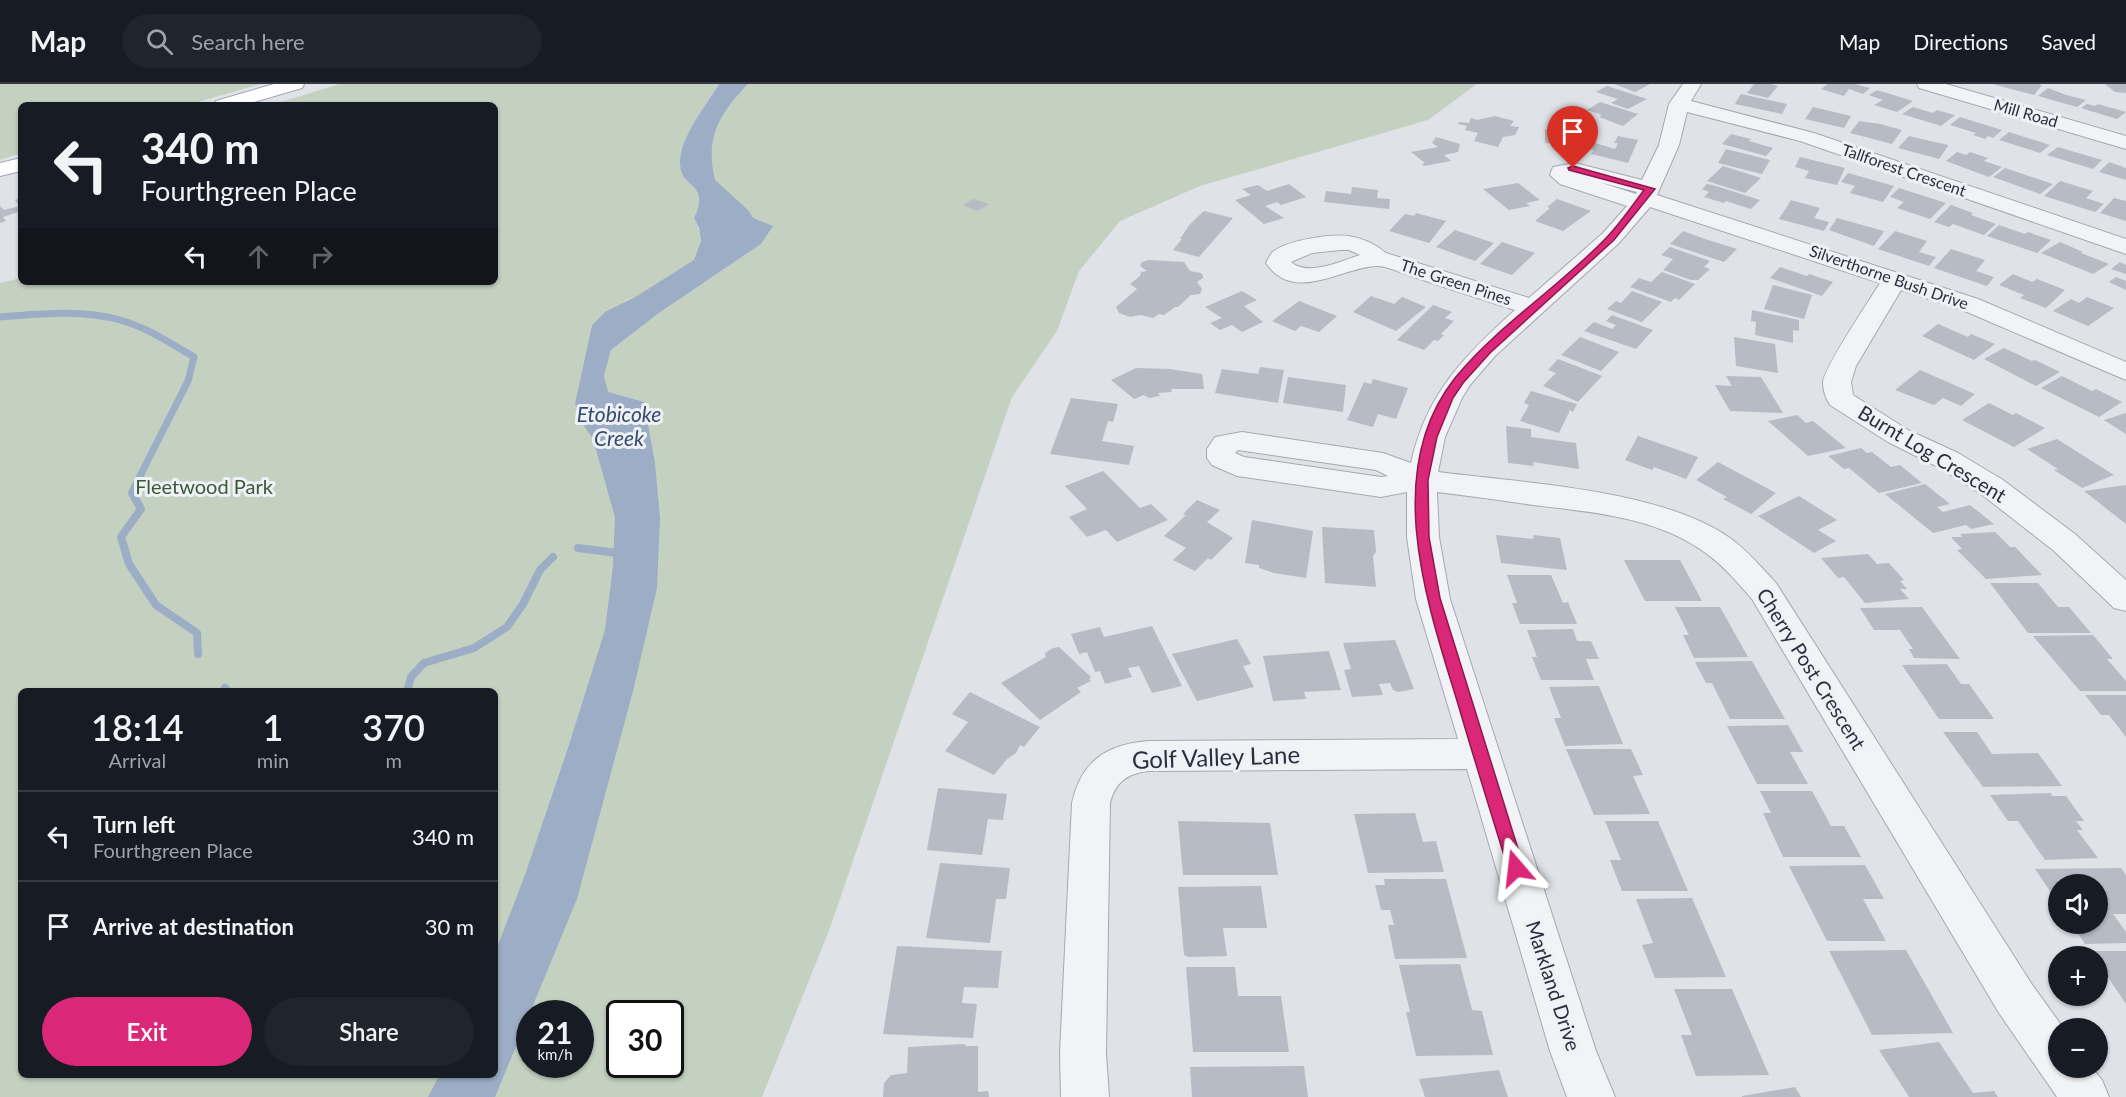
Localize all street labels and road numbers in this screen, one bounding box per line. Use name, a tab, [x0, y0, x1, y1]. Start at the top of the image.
street label: Mill Road	[1992, 94, 2060, 131]
street label: Tallforest Crescent	[1839, 139, 1969, 200]
street label: Silverthorne Bush Drive	[1807, 240, 1971, 313]
street label: The Green Pines	[1398, 255, 1514, 308]
street label: Burnt Log Crescent	[1854, 400, 2011, 507]
street label: Cherry Post Crescent	[1752, 583, 1871, 754]
street label: Golf Valley Lane	[1131, 739, 1301, 774]
street label: Markland Drive	[1522, 918, 1586, 1054]

